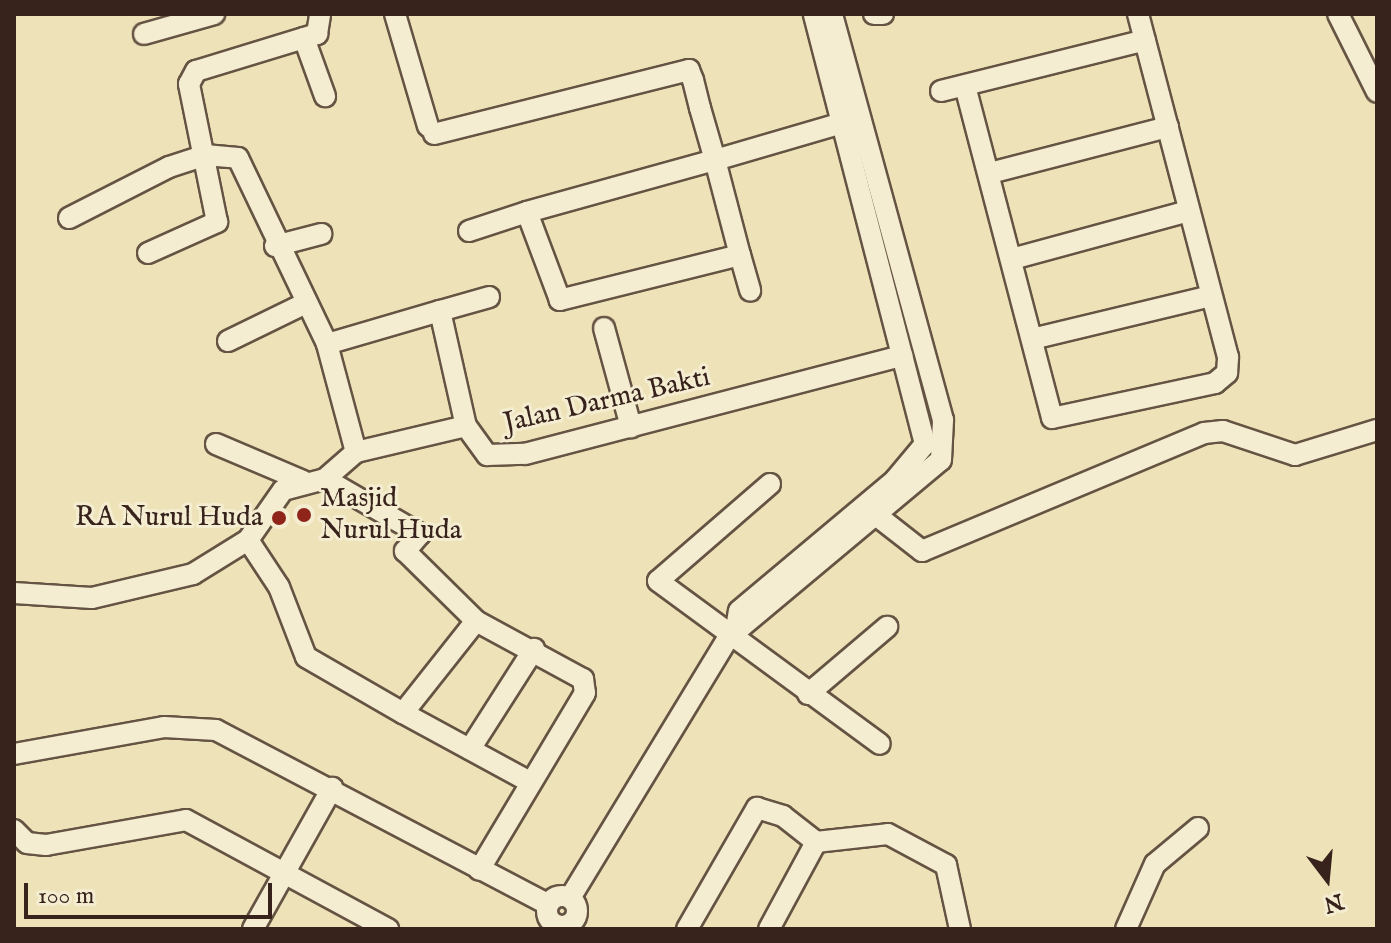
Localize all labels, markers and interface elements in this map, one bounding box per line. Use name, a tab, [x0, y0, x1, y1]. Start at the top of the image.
street label: Jalan Darma Bakti	[500, 361, 714, 441]
place label: Masjid Nurul Huda	[320, 482, 462, 548]
place label: RA Nurul Huda	[75, 501, 263, 535]
marker: Masjid Nurul Huda	[295, 506, 313, 524]
marker: RA Nurul Huda	[270, 509, 288, 527]
north arrow	[1287, 839, 1367, 919]
scale bar	[28, 867, 276, 917]
text: 100 m	[38, 881, 94, 912]
text: N	[1321, 886, 1347, 918]

